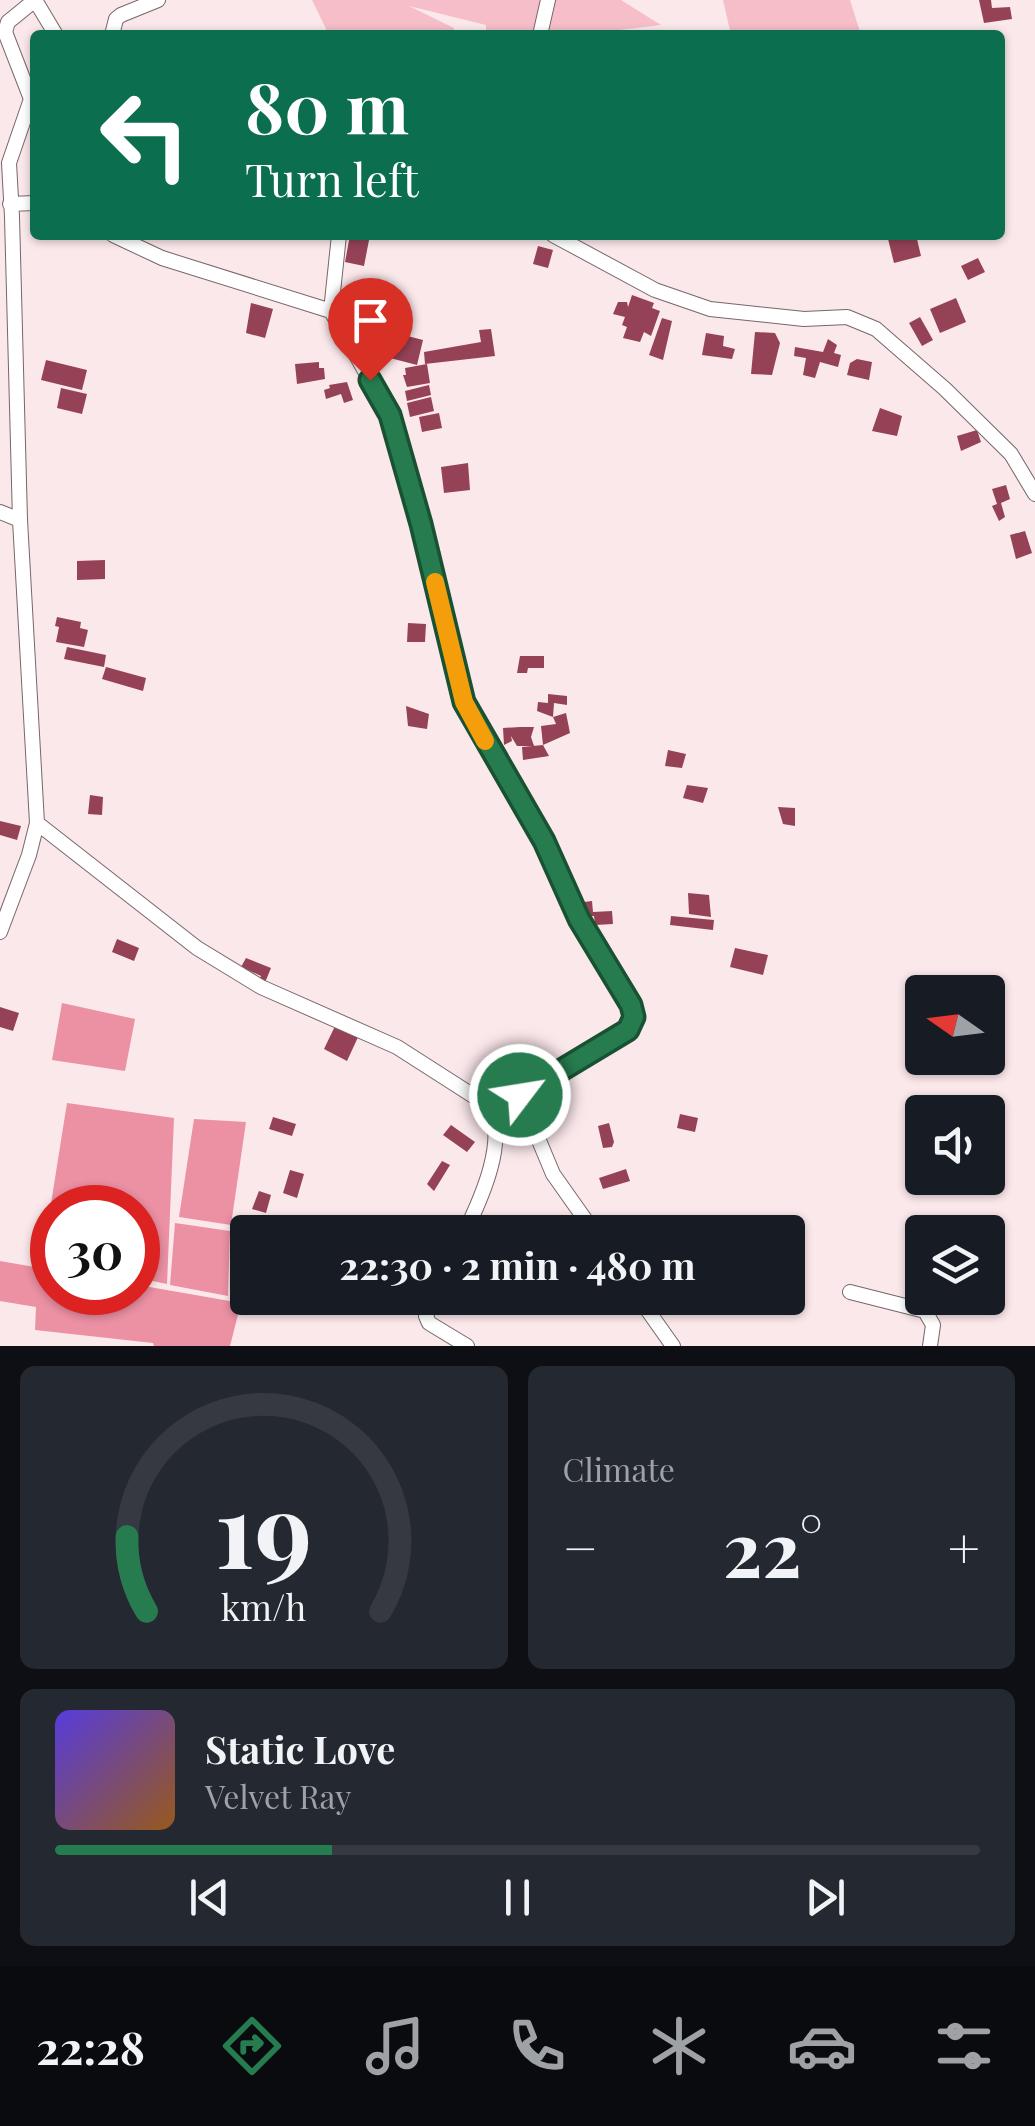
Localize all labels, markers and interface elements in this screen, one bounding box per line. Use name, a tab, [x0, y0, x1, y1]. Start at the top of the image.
text: 80 m	[245, 58, 409, 152]
icon: left	[80, 70, 210, 200]
text: Turn left	[245, 148, 419, 208]
pin	[328, 278, 413, 381]
icon: arrive	[343, 293, 398, 348]
north arrow	[905, 975, 1005, 1075]
map controls	[905, 975, 1005, 1315]
position arrow	[468, 1043, 572, 1147]
button: sound	[905, 1095, 1005, 1195]
speed limit sign: 30	[30, 1185, 160, 1315]
button: layers	[905, 1215, 1005, 1315]
text: 22:30 · 2 min · 480 m	[339, 1239, 696, 1290]
text: Climate	[563, 1447, 675, 1490]
text: 19	[215, 1456, 312, 1595]
text: 22°	[723, 1496, 823, 1596]
text: −	[563, 1509, 598, 1583]
text: +	[948, 1509, 980, 1583]
text: km/h	[221, 1582, 307, 1630]
text: Static Love	[205, 1723, 395, 1774]
text: Velvet Ray	[205, 1774, 352, 1817]
icon: previous	[182, 1870, 237, 1925]
icon: pause	[490, 1870, 545, 1925]
icon: next	[798, 1870, 853, 1925]
icon: directions	[217, 2011, 287, 2081]
icon: music	[360, 2011, 430, 2081]
icon: phone	[502, 2011, 572, 2081]
icon: climate	[644, 2011, 714, 2081]
icon: car	[787, 2011, 857, 2081]
icon: filters	[929, 2011, 999, 2081]
text: 22:28	[36, 2016, 145, 2076]

